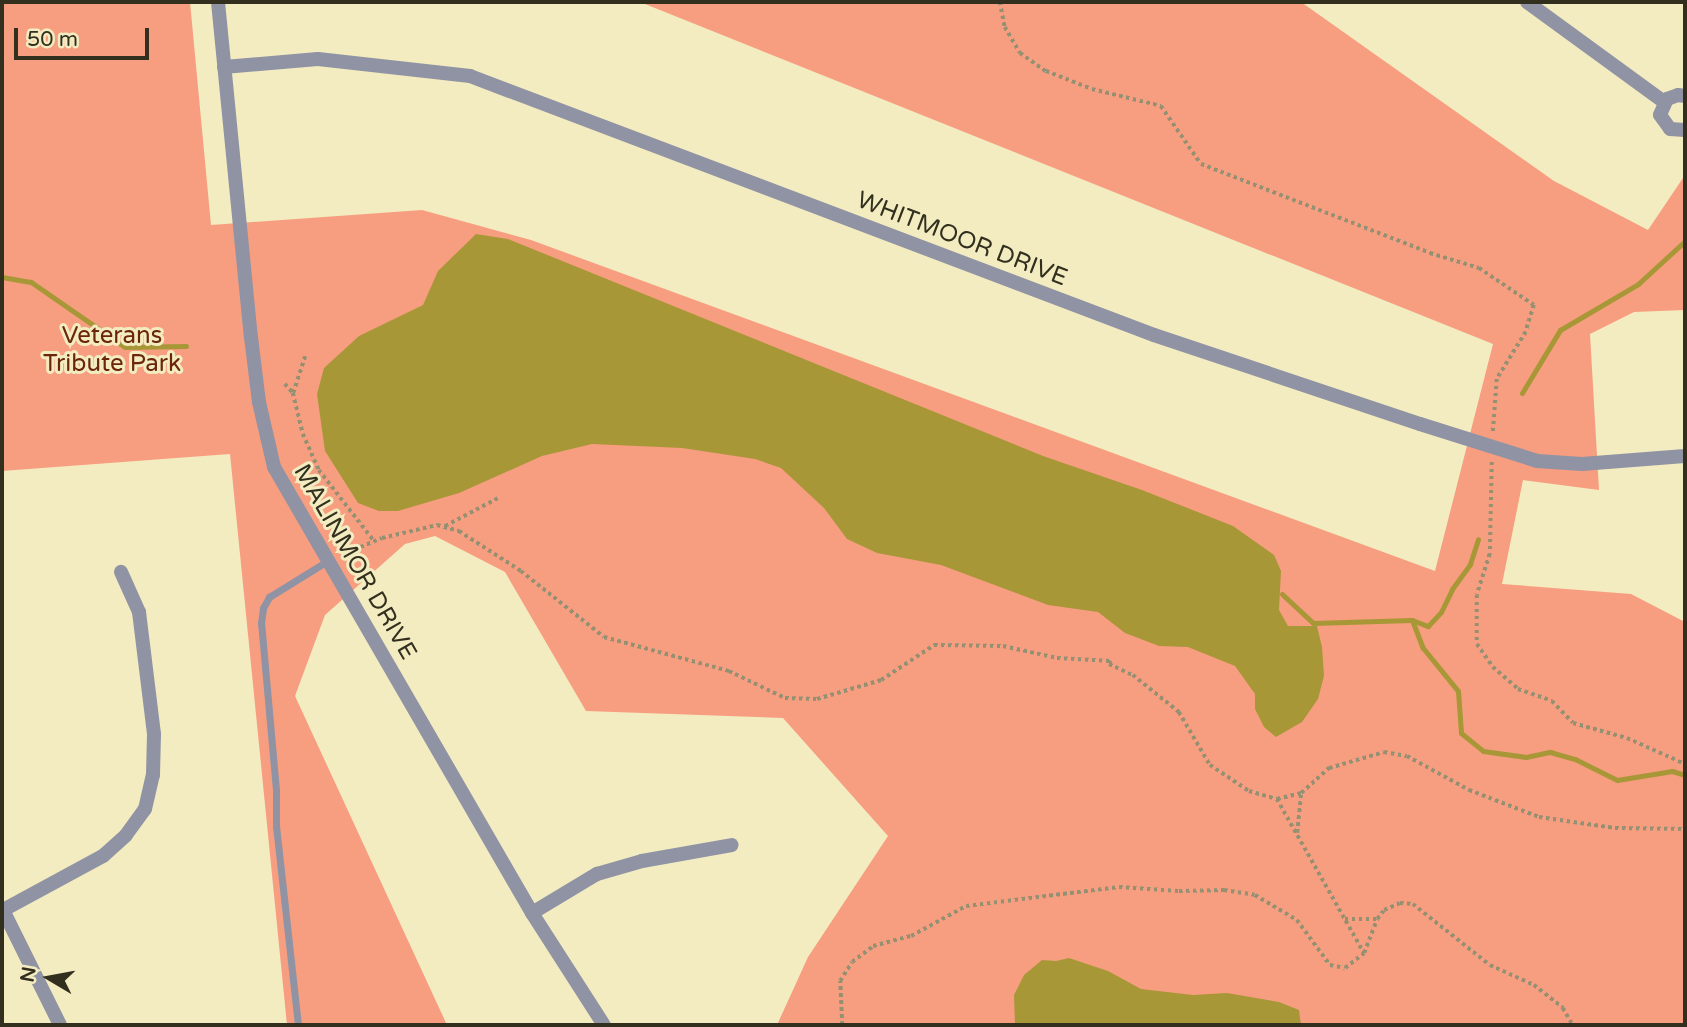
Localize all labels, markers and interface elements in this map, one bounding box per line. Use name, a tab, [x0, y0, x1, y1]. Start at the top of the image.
scale bar	[18, 14, 152, 58]
text: 50 m	[27, 27, 78, 52]
street label: WHITMOOR DRIVE	[853, 186, 1071, 292]
park label: Veterans Tribute Park	[43, 322, 181, 378]
street label: MALINMOR DRIVE	[287, 459, 423, 665]
north arrow	[14, 943, 84, 1013]
text: N	[16, 965, 40, 984]

